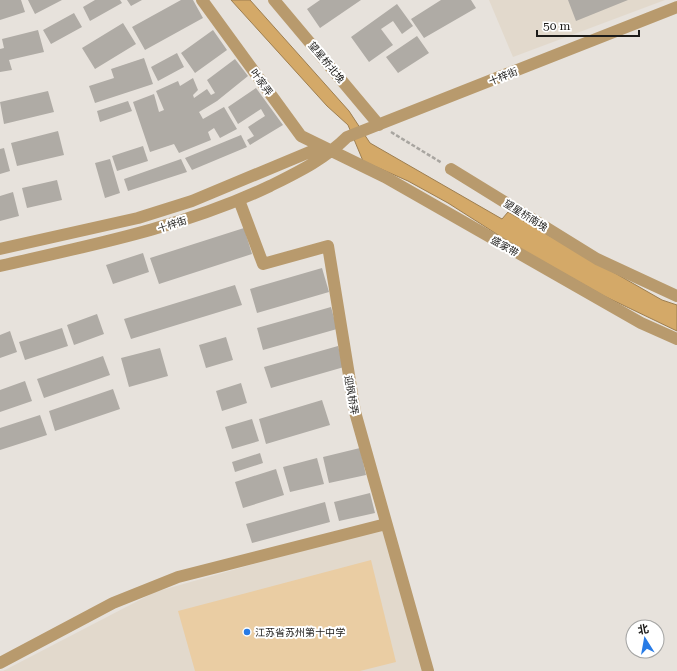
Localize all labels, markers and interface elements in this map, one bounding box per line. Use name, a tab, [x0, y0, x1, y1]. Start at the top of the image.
scale bar	[537, 12, 639, 38]
text: 50 m	[543, 19, 570, 33]
street label: 望星桥北堍	[306, 40, 347, 85]
street label: 十梓街	[487, 66, 519, 87]
street label: 叶家弄	[248, 67, 275, 98]
street label: 望星桥南堍	[502, 198, 550, 233]
street label: 十梓街	[156, 215, 188, 234]
street label: 盛家带	[489, 234, 520, 259]
street label: 迎枫桥弄	[343, 374, 360, 416]
north arrow	[625, 619, 665, 659]
text: 北	[637, 622, 650, 637]
marker: 江苏省苏州第十中学	[242, 627, 252, 637]
place label: 江苏省苏州第十中学	[255, 627, 345, 638]

